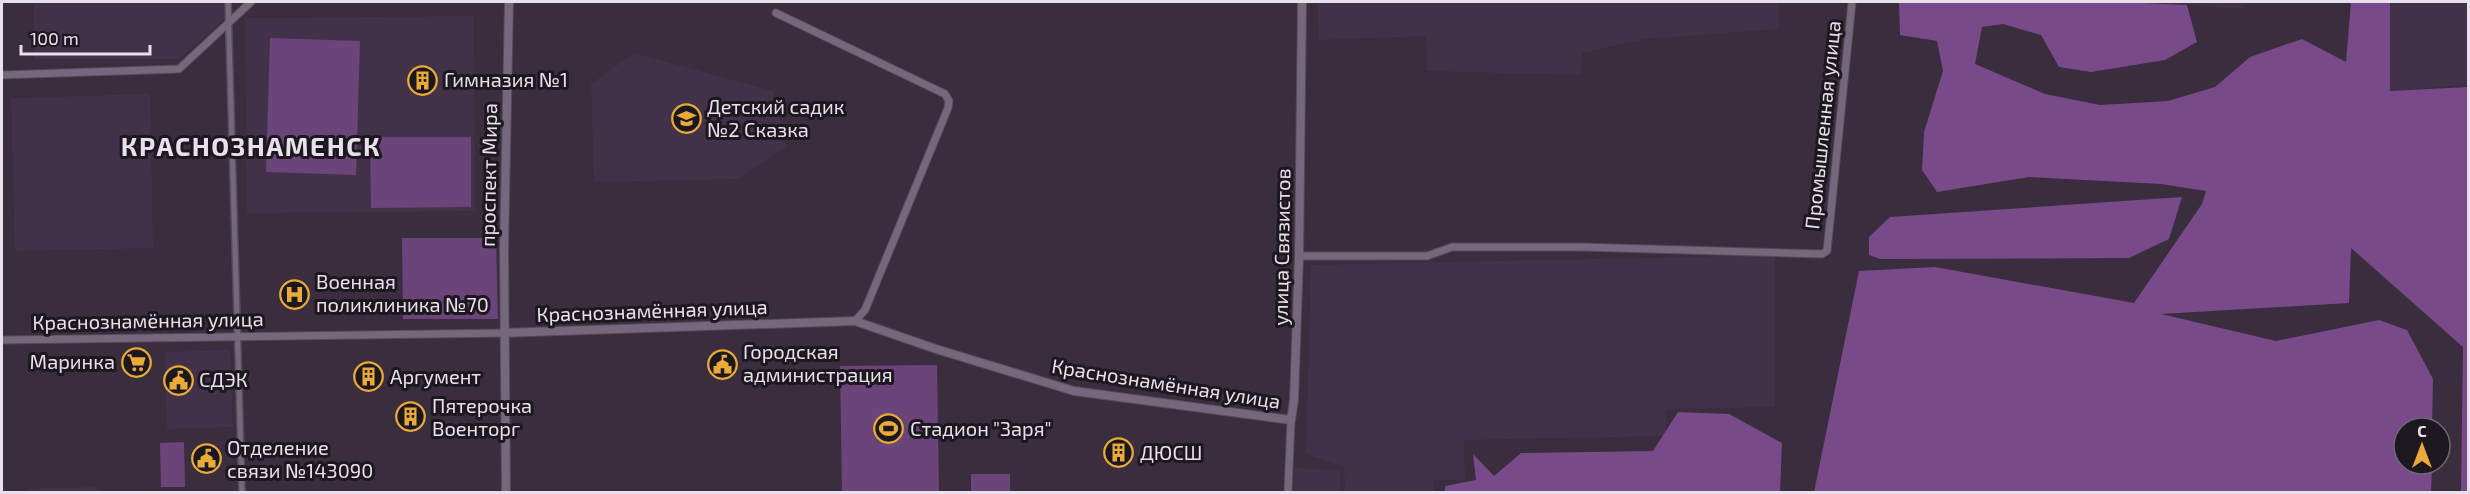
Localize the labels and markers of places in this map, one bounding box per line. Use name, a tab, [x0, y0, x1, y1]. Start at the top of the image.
building icon: Гимназия №1	[407, 64, 439, 96]
place label: Гимназия №1	[444, 67, 568, 91]
place label: Детский садик №2 Сказка	[707, 94, 845, 141]
school or university icon: Детский садик №2 Сказка	[670, 103, 702, 135]
place label: Военная поликлиника №70	[316, 269, 489, 316]
hospital icon: Военная поликлиника №70	[279, 278, 311, 310]
place label: Городская администрация	[743, 339, 893, 386]
supermarket icon: Маринка	[120, 346, 152, 378]
public building icon: Городская администрация	[706, 348, 738, 380]
place label: Маринка	[30, 349, 115, 373]
building icon: Аргумент	[353, 361, 385, 393]
public building icon: СДЭК	[162, 364, 194, 396]
place label: Аргумент	[390, 364, 481, 389]
place label: СДЭК	[199, 367, 248, 391]
place label: Пятерочка Военторг	[432, 393, 532, 440]
building icon: Пятерочка Военторг	[395, 401, 427, 433]
sports icon: Стадион "Заря"	[873, 413, 905, 445]
place label: Стадион "Заря"	[910, 416, 1051, 440]
place label: Отделение связи №143090	[227, 435, 373, 482]
building icon: ДЮСШ	[1103, 437, 1135, 469]
place label: ДЮСШ	[1140, 440, 1202, 464]
public building icon: Отделение связи №143090	[190, 443, 222, 475]

